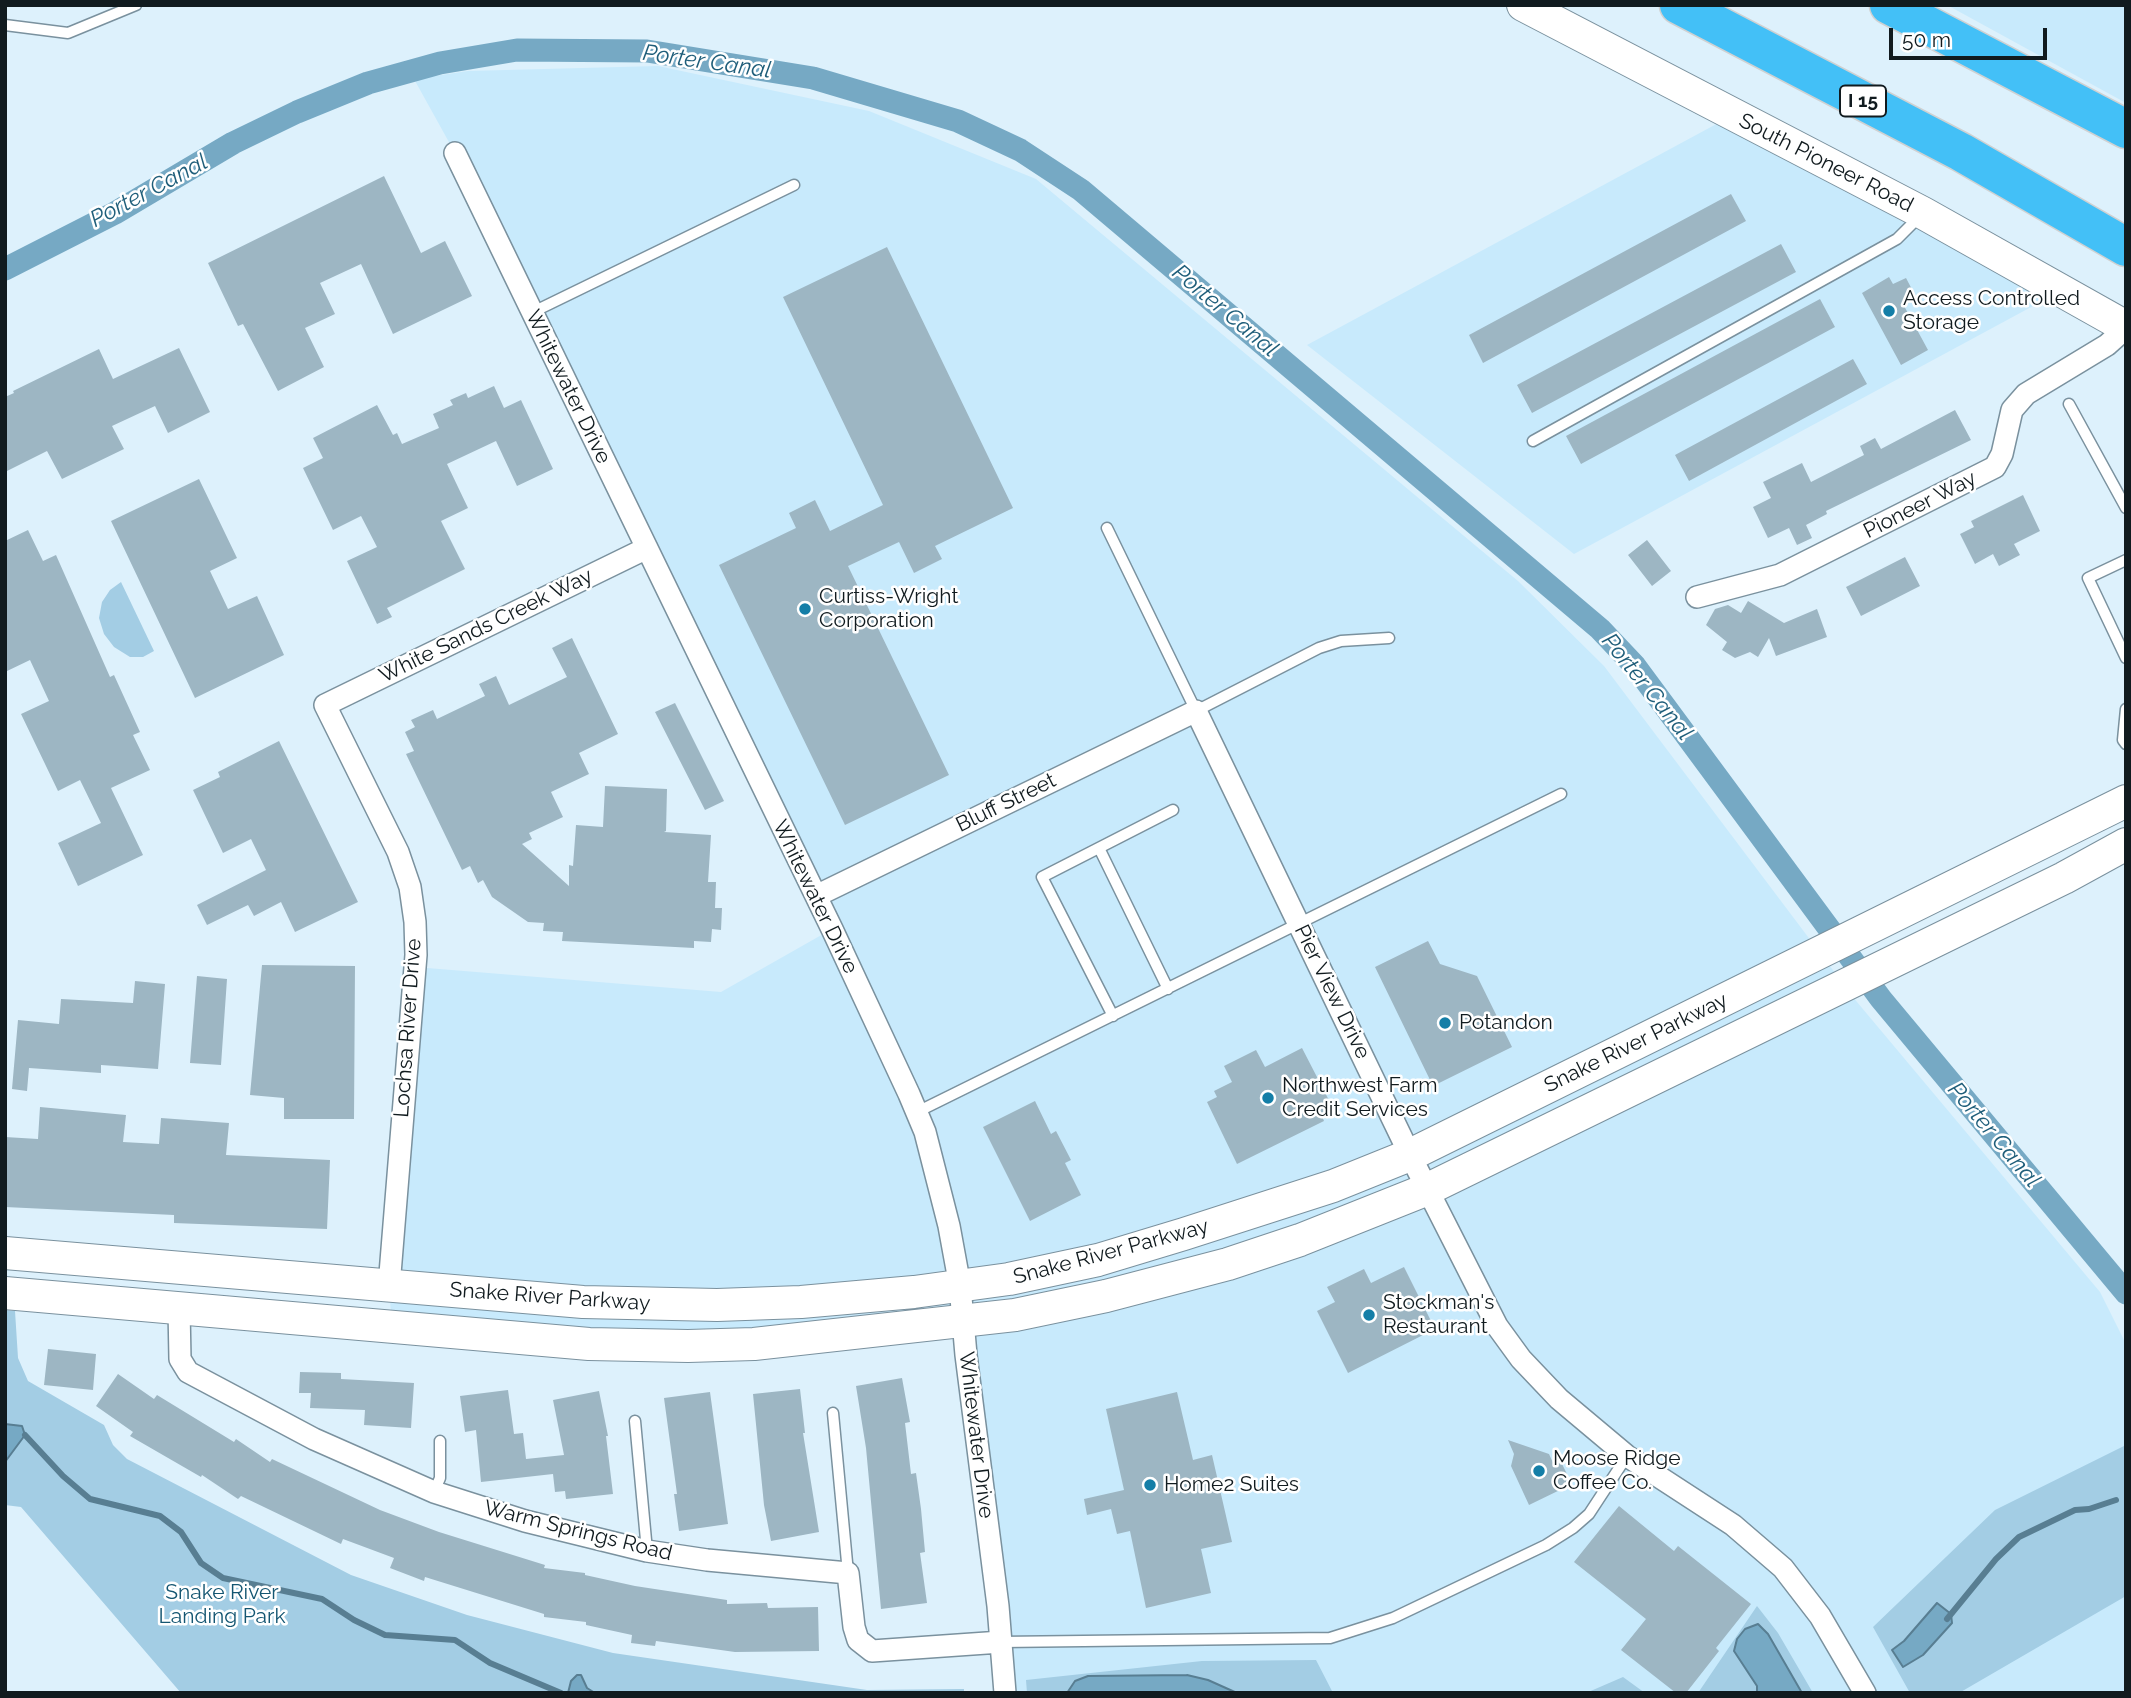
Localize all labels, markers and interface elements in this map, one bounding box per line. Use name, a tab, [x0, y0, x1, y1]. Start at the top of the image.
scale bar	[1893, 14, 2050, 58]
text: 50 m	[1902, 27, 1951, 52]
water label: Porter Canal	[641, 39, 773, 85]
road number: I 15	[1840, 86, 1886, 116]
street label: South Pioneer Road	[1735, 108, 1917, 218]
water label: Porter Canal	[85, 148, 213, 234]
water label: Porter Canal	[1167, 259, 1283, 363]
place label: Access Controlled Storage	[1903, 286, 2080, 336]
marker: Access Controlled Storage	[1881, 303, 1897, 319]
street label: Whitewater Drive	[520, 306, 616, 468]
street label: Pioneer Way	[1859, 466, 1981, 544]
street label: White Sands Creek Way	[375, 563, 597, 689]
place label: Curtiss-Wright Corporation	[819, 584, 958, 634]
marker: Curtiss-Wright Corporation	[797, 601, 813, 617]
water label: Porter Canal	[1596, 628, 1698, 746]
street label: Bluff Street	[952, 768, 1060, 838]
street label: Whitewater Drive	[767, 816, 863, 978]
street label: Pier View Drive	[1289, 921, 1375, 1063]
street label: Lochsa River Drive	[389, 938, 427, 1118]
street label: Snake River Parkway	[1540, 988, 1732, 1098]
place label: Potandon	[1459, 1010, 1553, 1036]
marker: Potandon	[1437, 1015, 1453, 1031]
place label: Northwest Farm Credit Services	[1282, 1073, 1438, 1123]
water label: Porter Canal	[1942, 1077, 2046, 1193]
marker: Northwest Farm Credit Services	[1260, 1090, 1276, 1106]
street label: Snake River Parkway	[1011, 1214, 1211, 1290]
street label: Snake River Parkway	[449, 1277, 651, 1317]
place label: Stockman's Restaurant	[1383, 1290, 1494, 1340]
marker: Stockman's Restaurant	[1361, 1307, 1377, 1323]
street label: Whitewater Drive	[953, 1350, 999, 1520]
place label: Moose Ridge Coffee Co.	[1553, 1446, 1681, 1496]
marker: Moose Ridge Coffee Co.	[1531, 1463, 1547, 1479]
place label: Home2 Suites	[1164, 1472, 1299, 1498]
marker: Home2 Suites	[1142, 1477, 1158, 1493]
street label: Warm Springs Road	[481, 1495, 675, 1567]
park label: Snake River Landing Park	[158, 1580, 286, 1630]

